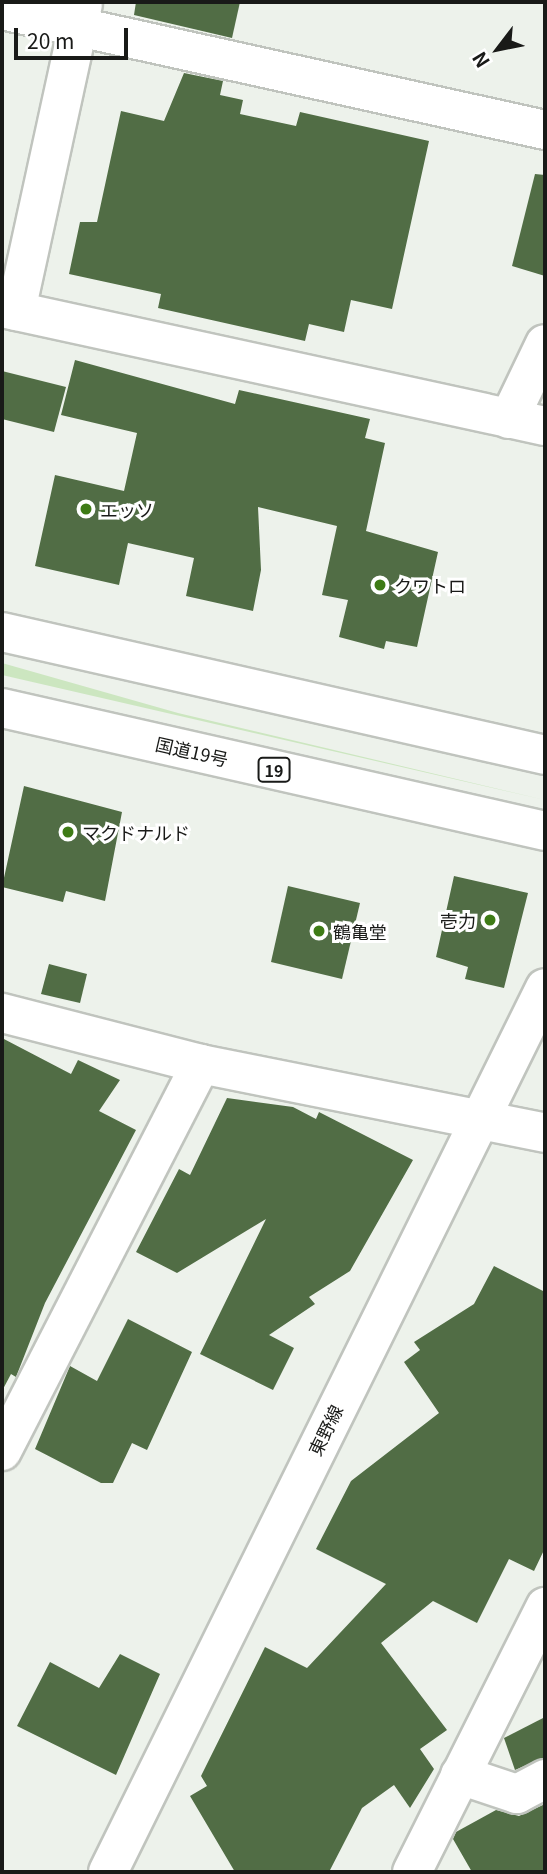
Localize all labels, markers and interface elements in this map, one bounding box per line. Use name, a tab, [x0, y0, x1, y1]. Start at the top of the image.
scale bar	[18, 14, 131, 58]
north arrow	[463, 14, 533, 84]
text: 20 m	[27, 25, 74, 55]
text: N	[465, 47, 495, 74]
place label: エッソ	[100, 498, 154, 520]
marker: エッソ	[78, 501, 94, 517]
place label: クワトロ	[394, 574, 466, 596]
marker: クワトロ	[372, 577, 388, 593]
street label: 国道19号	[154, 732, 230, 770]
road number: 19	[256, 758, 292, 782]
place label: マクドナルド	[82, 821, 190, 843]
marker: マクドナルド	[60, 824, 76, 840]
place label: 壱力	[440, 909, 476, 931]
marker: 壱力	[482, 912, 498, 928]
place label: 鶴亀堂	[333, 920, 387, 942]
marker: 鶴亀堂	[311, 923, 327, 939]
street label: 東野線	[303, 1401, 347, 1459]

